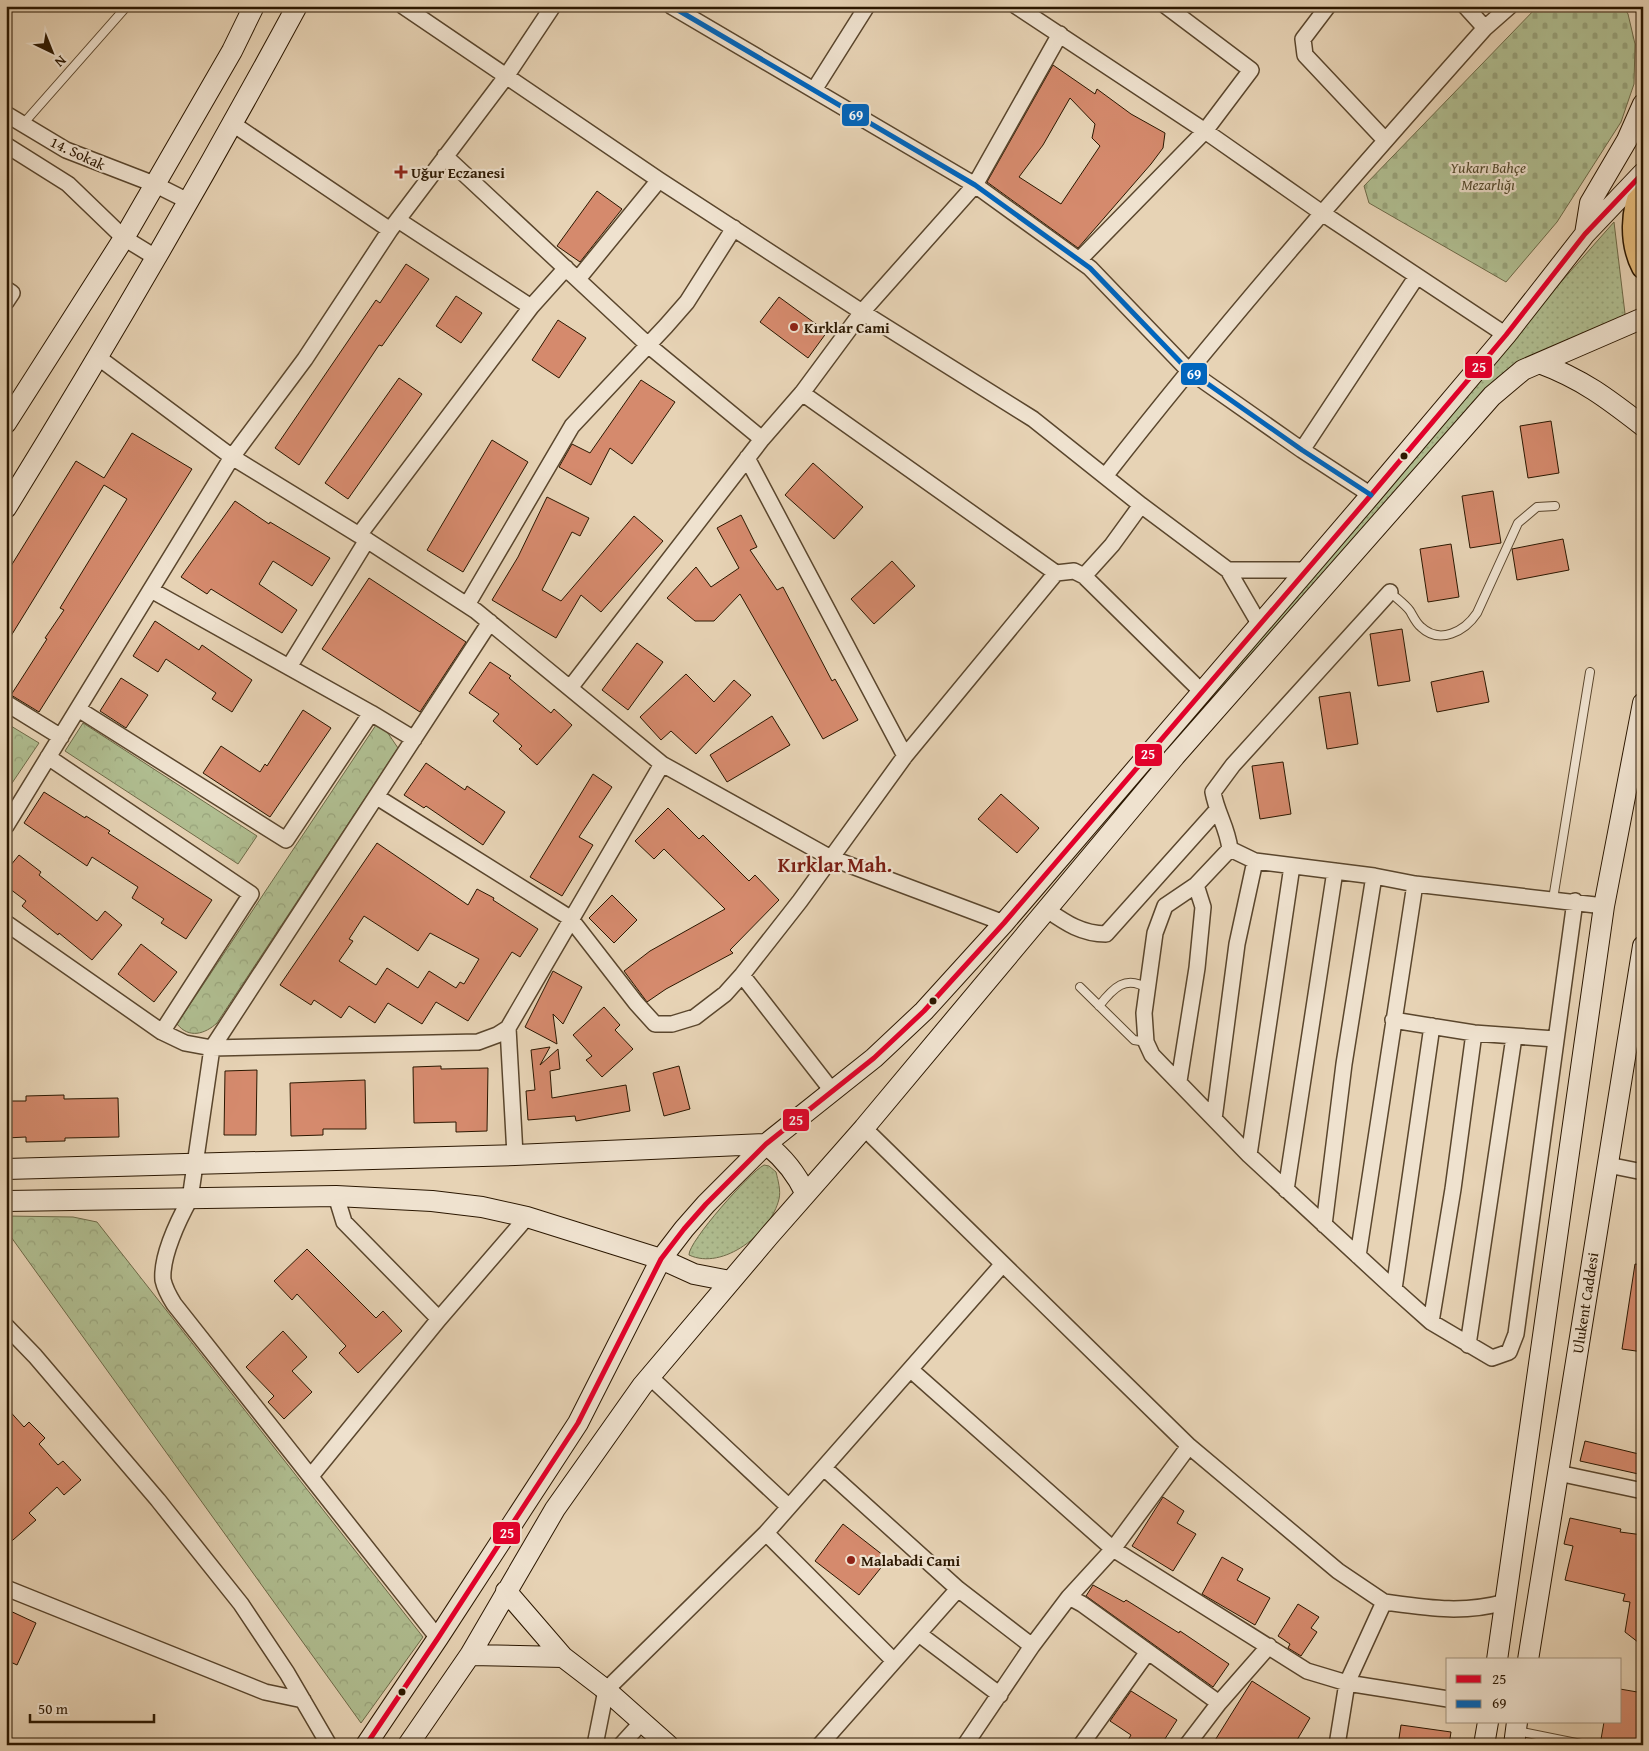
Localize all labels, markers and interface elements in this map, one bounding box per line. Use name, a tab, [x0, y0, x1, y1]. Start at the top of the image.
north arrow	[28, 28, 78, 78]
text: N	[50, 51, 71, 72]
line badge: 69	[841, 103, 870, 127]
text: 69	[849, 105, 863, 125]
street label: 14. Sokak	[47, 131, 109, 175]
park label: Yukarı Bahçe Mezarlığı	[1450, 157, 1526, 195]
place label: Uğur Eczanesi	[411, 162, 505, 183]
marker: Uğur Eczanesi	[395, 166, 407, 178]
place label: Kırklar Cami	[804, 317, 890, 338]
marker: Kırklar Cami	[788, 321, 800, 333]
line badge: 25	[1464, 355, 1493, 379]
text: 25	[1472, 357, 1486, 377]
line badge: 69	[1180, 362, 1208, 386]
text: 69	[1187, 364, 1201, 384]
unlabelled marker	[1399, 451, 1409, 461]
line badge: 25	[1134, 743, 1163, 767]
text: 25	[1141, 744, 1155, 764]
district label: Kırklar Mah.	[778, 850, 892, 879]
unlabelled marker	[928, 996, 938, 1006]
line badge: 25	[782, 1108, 810, 1132]
text: 25	[789, 1110, 803, 1130]
street label: Ulukent Caddesi	[1567, 1251, 1603, 1355]
line badge: 25	[492, 1521, 521, 1545]
text: 25	[500, 1523, 514, 1543]
place label: Malabadi Cami	[861, 1550, 960, 1571]
marker: Malabadi Cami	[845, 1554, 857, 1566]
legend	[1446, 1658, 1622, 1724]
text: 25	[1492, 1668, 1506, 1689]
unlabelled marker	[397, 1687, 407, 1697]
scale bar	[30, 1691, 154, 1723]
text: 69	[1492, 1692, 1506, 1713]
text: 50 m	[38, 1698, 69, 1719]

